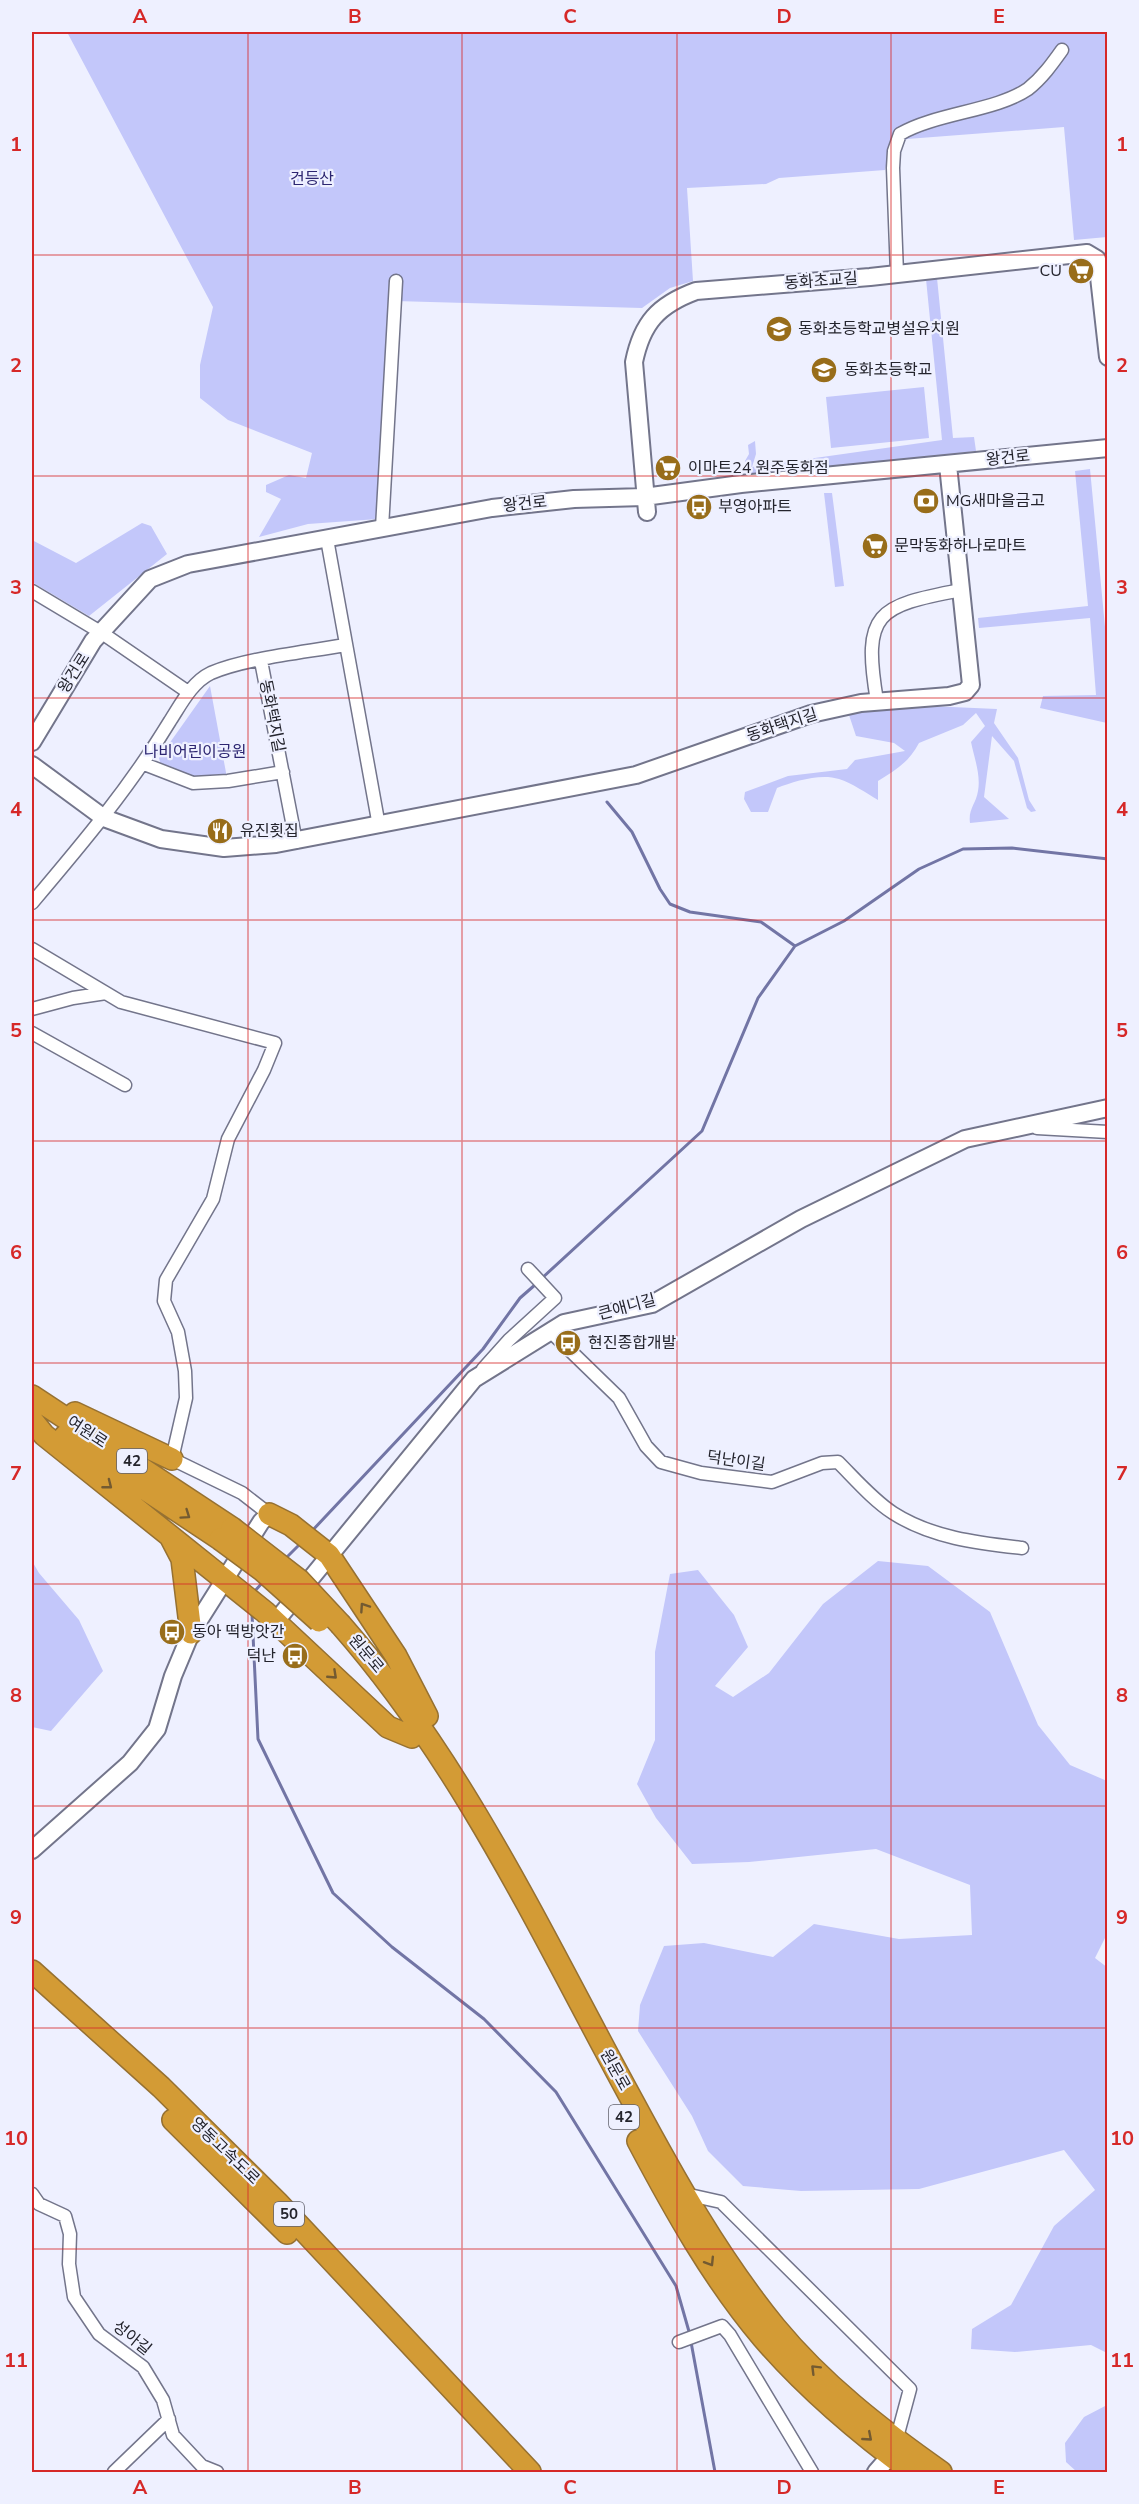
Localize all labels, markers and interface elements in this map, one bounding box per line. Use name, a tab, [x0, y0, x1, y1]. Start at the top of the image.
text: A	[133, 3, 148, 30]
text: B	[348, 3, 362, 30]
text: C	[563, 3, 577, 30]
text: D	[776, 3, 792, 30]
text: E	[993, 3, 1005, 30]
text: 1	[10, 131, 22, 158]
text: 1	[1116, 131, 1128, 158]
park label: 건등산	[290, 168, 334, 190]
supermarket icon: CU	[1066, 256, 1096, 286]
place label: CU	[1040, 260, 1062, 282]
street label: 동화초교길	[784, 267, 858, 295]
school or university icon: 동화초등학교병설유치원	[764, 314, 794, 344]
place label: 동화초등학교병설유치원	[798, 318, 960, 340]
text: 2	[10, 352, 22, 379]
text: 2	[1116, 352, 1128, 379]
school or university icon: 동화초등학교	[809, 355, 839, 385]
place label: 동화초등학교	[844, 359, 932, 381]
street label: 왕건로	[985, 445, 1031, 471]
supermarket icon: 이마트24 원주동화점	[653, 453, 683, 483]
place label: 이마트24 원주동화점	[688, 457, 829, 479]
bank icon: MG새마을금고	[911, 486, 941, 516]
place label: MG새마을금고	[946, 490, 1045, 512]
street label: 왕건로	[502, 491, 548, 517]
bus stop icon: 부영아파트	[684, 492, 714, 522]
place label: 부영아파트	[718, 496, 792, 518]
supermarket icon: 문막동화하나로마트	[860, 531, 890, 561]
place label: 문막동화하나로마트	[894, 535, 1026, 557]
text: 3	[10, 574, 22, 601]
text: 3	[1116, 574, 1128, 601]
street label: 왕건로	[53, 648, 95, 698]
street label: 동화택지길	[254, 678, 290, 754]
street label: 동화택지길	[744, 703, 820, 747]
park label: 나비어린이공원	[143, 741, 247, 763]
text: 4	[10, 796, 22, 823]
text: 4	[1116, 796, 1128, 823]
restaurant icon: 유진횟집	[205, 816, 235, 846]
place label: 유진횟집	[240, 820, 299, 842]
text: 5	[10, 1017, 22, 1044]
text: 5	[1116, 1017, 1128, 1044]
text: 6	[10, 1239, 22, 1266]
text: 6	[1116, 1239, 1128, 1266]
street label: 큰애니길	[596, 1289, 658, 1325]
bus stop icon: 현진종합개발	[553, 1328, 583, 1358]
place label: 현진종합개발	[588, 1332, 677, 1354]
street label: 여원로	[62, 1411, 112, 1453]
street label: 덕난이길	[705, 1446, 767, 1476]
road number: 42	[117, 1449, 147, 1473]
text: 7	[10, 1460, 22, 1487]
text: 7	[1116, 1460, 1128, 1487]
one-way arrow	[101, 1477, 112, 1488]
one-way arrow	[180, 1508, 191, 1519]
one-way arrow	[359, 1603, 371, 1613]
bus stop icon: 동아 떡방앗간	[157, 1617, 187, 1647]
place label: 동아 떡방앗간	[192, 1621, 285, 1643]
street label: 원문로	[343, 1630, 389, 1678]
bus stop icon: 덕난	[280, 1641, 310, 1671]
place label: 덕난	[247, 1645, 276, 1667]
one-way arrow	[326, 1668, 337, 1679]
text: 8	[10, 1682, 22, 1709]
text: 8	[1116, 1682, 1128, 1709]
text: 9	[10, 1904, 22, 1931]
text: 9	[1116, 1904, 1128, 1931]
street label: 원문로	[595, 2045, 635, 2095]
road number: 42	[609, 2105, 639, 2129]
street label: 영동고속도로	[186, 2112, 265, 2190]
text: 10	[4, 2125, 28, 2152]
text: 10	[1110, 2125, 1134, 2152]
road number: 50	[274, 2202, 304, 2226]
one-way arrow	[702, 2256, 713, 2267]
street label: 성아길	[108, 2316, 156, 2360]
text: 11	[4, 2347, 28, 2374]
text: 11	[1110, 2347, 1134, 2374]
one-way arrow	[811, 2365, 822, 2375]
one-way arrow	[861, 2430, 872, 2441]
text: A	[133, 2474, 148, 2501]
text: B	[348, 2474, 362, 2501]
text: C	[563, 2474, 577, 2501]
text: D	[776, 2474, 792, 2501]
text: E	[993, 2474, 1005, 2501]

